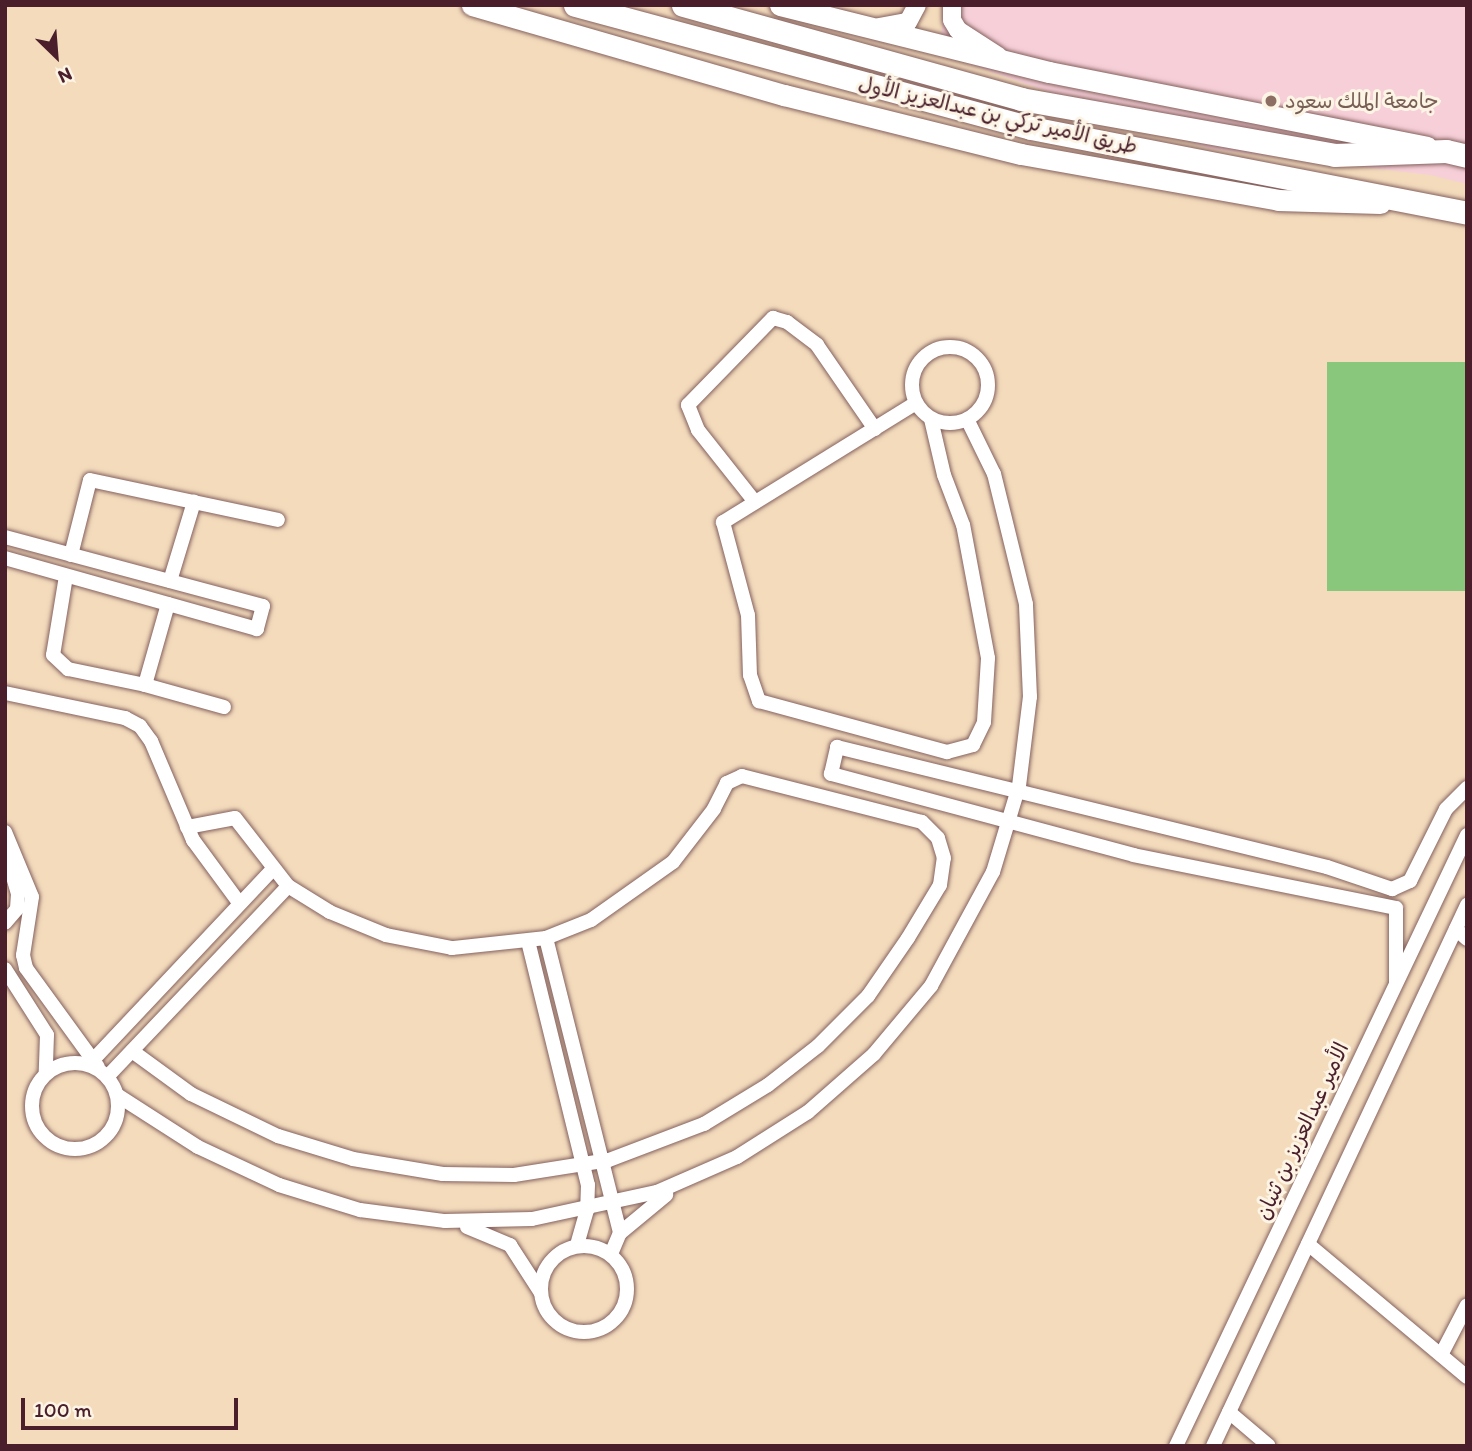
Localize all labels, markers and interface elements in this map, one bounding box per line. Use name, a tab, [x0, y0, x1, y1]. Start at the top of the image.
north arrow	[21, 21, 91, 91]
text: N	[54, 62, 76, 89]
street label: طريق الأمير تركي بن عبدالعزيز الأول	[856, 71, 1140, 159]
place label: جامعة الملك سعود	[1285, 88, 1439, 114]
marker: جامعة الملك سعود	[1263, 93, 1279, 109]
street label: الأمير عبدالعزيز بن ثنيان	[1250, 1038, 1354, 1224]
scale bar	[24, 1384, 242, 1428]
text: 100 m	[34, 1397, 92, 1422]

